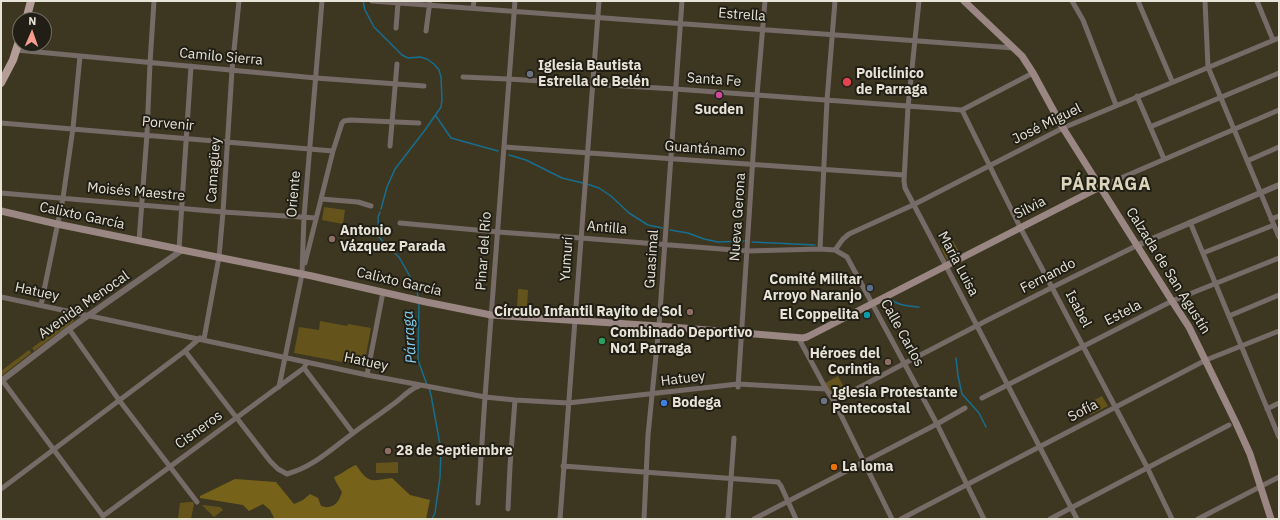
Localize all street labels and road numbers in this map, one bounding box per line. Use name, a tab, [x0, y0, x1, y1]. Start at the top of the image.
street label: Estrella	[718, 5, 766, 25]
street label: Camilo Sierra	[178, 45, 264, 69]
street label: Santa Fe	[686, 70, 742, 90]
street label: José Miguel	[1010, 100, 1084, 148]
street label: Porvenir	[141, 113, 195, 135]
street label: Camagüey	[203, 137, 225, 203]
street label: Guantánamo	[664, 138, 746, 160]
street label: Oriente	[284, 170, 304, 218]
street label: Nueva Gerona	[727, 172, 749, 262]
street label: Moisés Maestre	[86, 179, 186, 205]
street label: Silvia	[1011, 193, 1049, 223]
street label: Calixto García	[38, 199, 126, 233]
street label: Calzada de San Agustín	[1122, 205, 1214, 337]
street label: Pinar del Río	[473, 211, 495, 291]
street label: Antilla	[586, 218, 628, 238]
street label: Guasimal	[642, 229, 662, 289]
street label: María Luisa	[934, 229, 982, 299]
street label: Yumurí	[557, 236, 577, 282]
street label: Fernando	[1018, 255, 1078, 297]
street label: Calixto García	[355, 264, 443, 300]
street label: Avenida Menocal	[35, 268, 133, 342]
street label: Hatuey	[13, 279, 61, 305]
street label: Isabel	[1061, 288, 1095, 330]
street label: Calle Carlos	[877, 296, 927, 370]
street label: Estela	[1102, 297, 1144, 329]
street label: Hatuey	[342, 349, 390, 375]
street label: Hatuey	[660, 368, 706, 390]
street label: Sofía	[1065, 396, 1101, 426]
street label: Cisneros	[172, 407, 226, 453]

